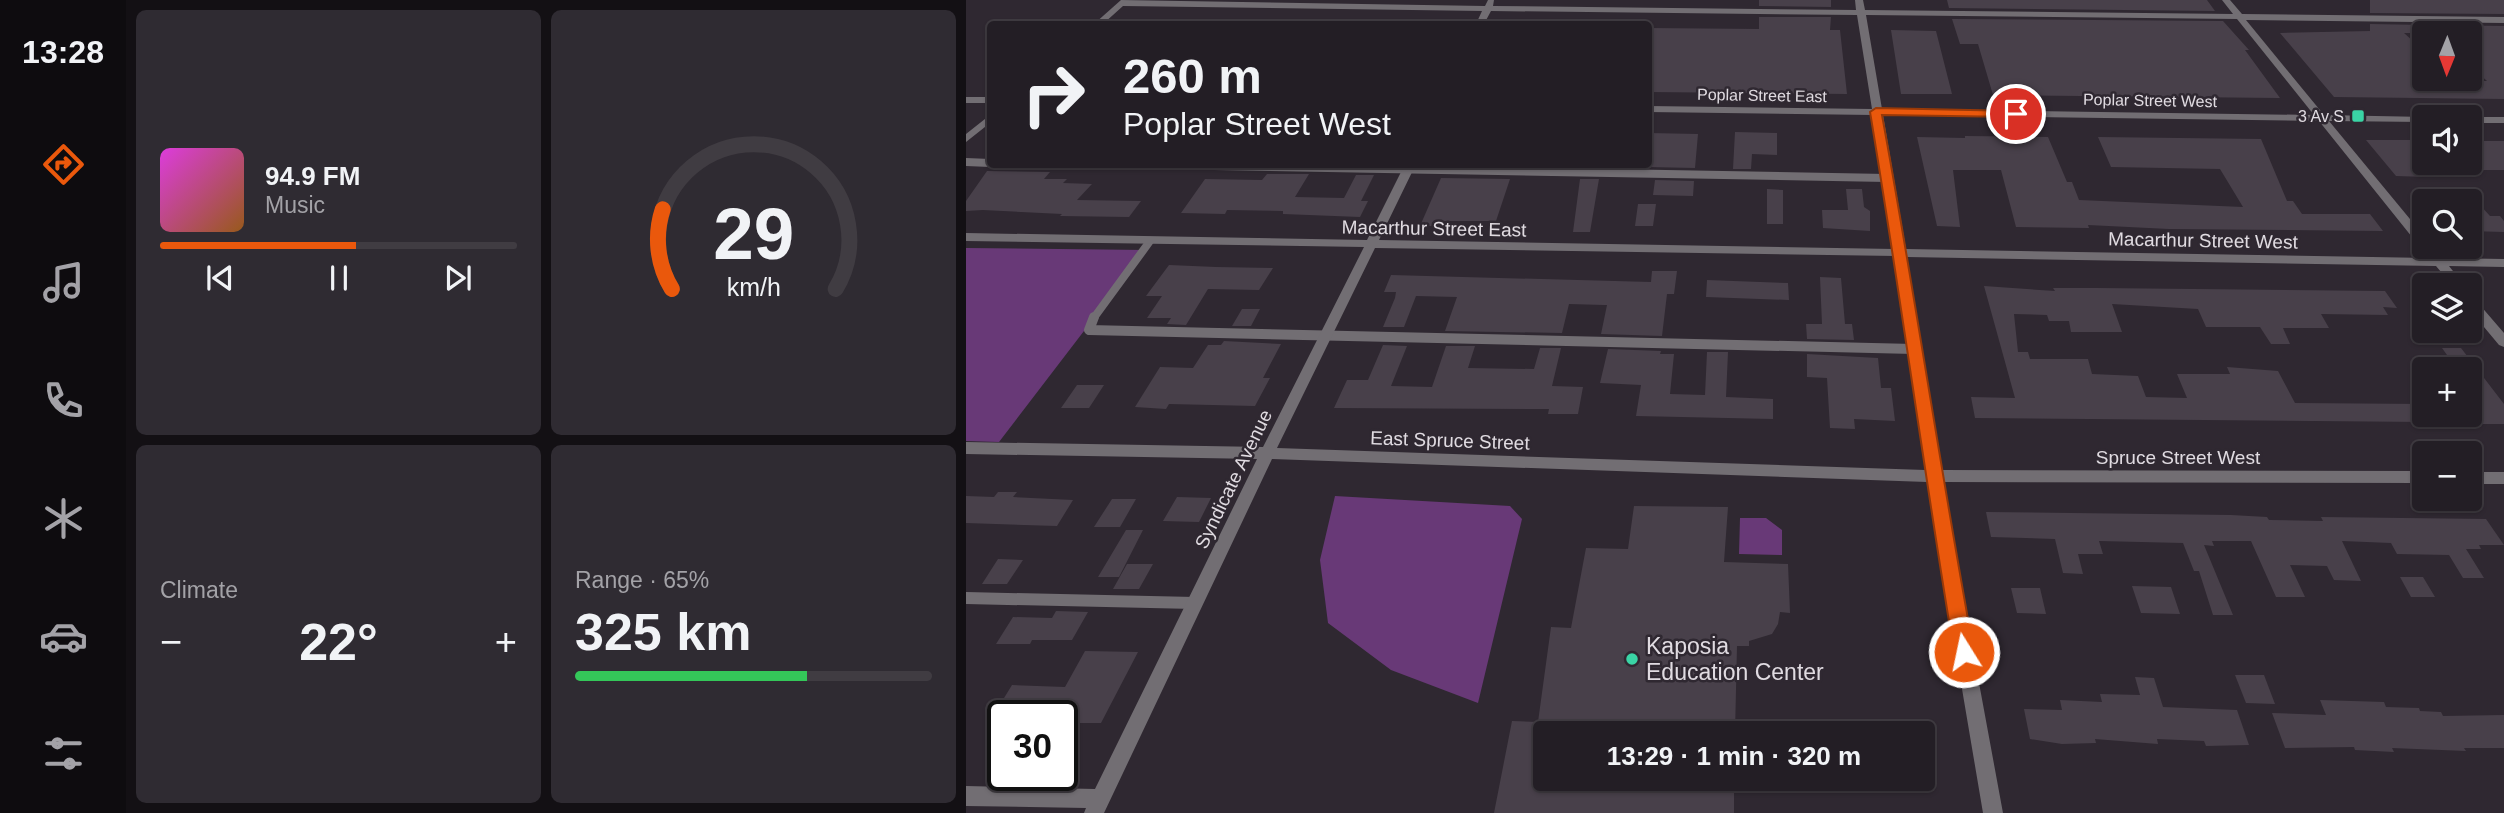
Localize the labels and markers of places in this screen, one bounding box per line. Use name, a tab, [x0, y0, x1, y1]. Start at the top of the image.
pin	[1986, 84, 2046, 144]
place label: 3 Av S	[2298, 108, 2344, 125]
marker: 3 Av S	[2350, 108, 2366, 124]
place label: Kaposia Education Center	[1646, 633, 1824, 685]
marker: Kaposia Education Center	[1624, 651, 1640, 667]

